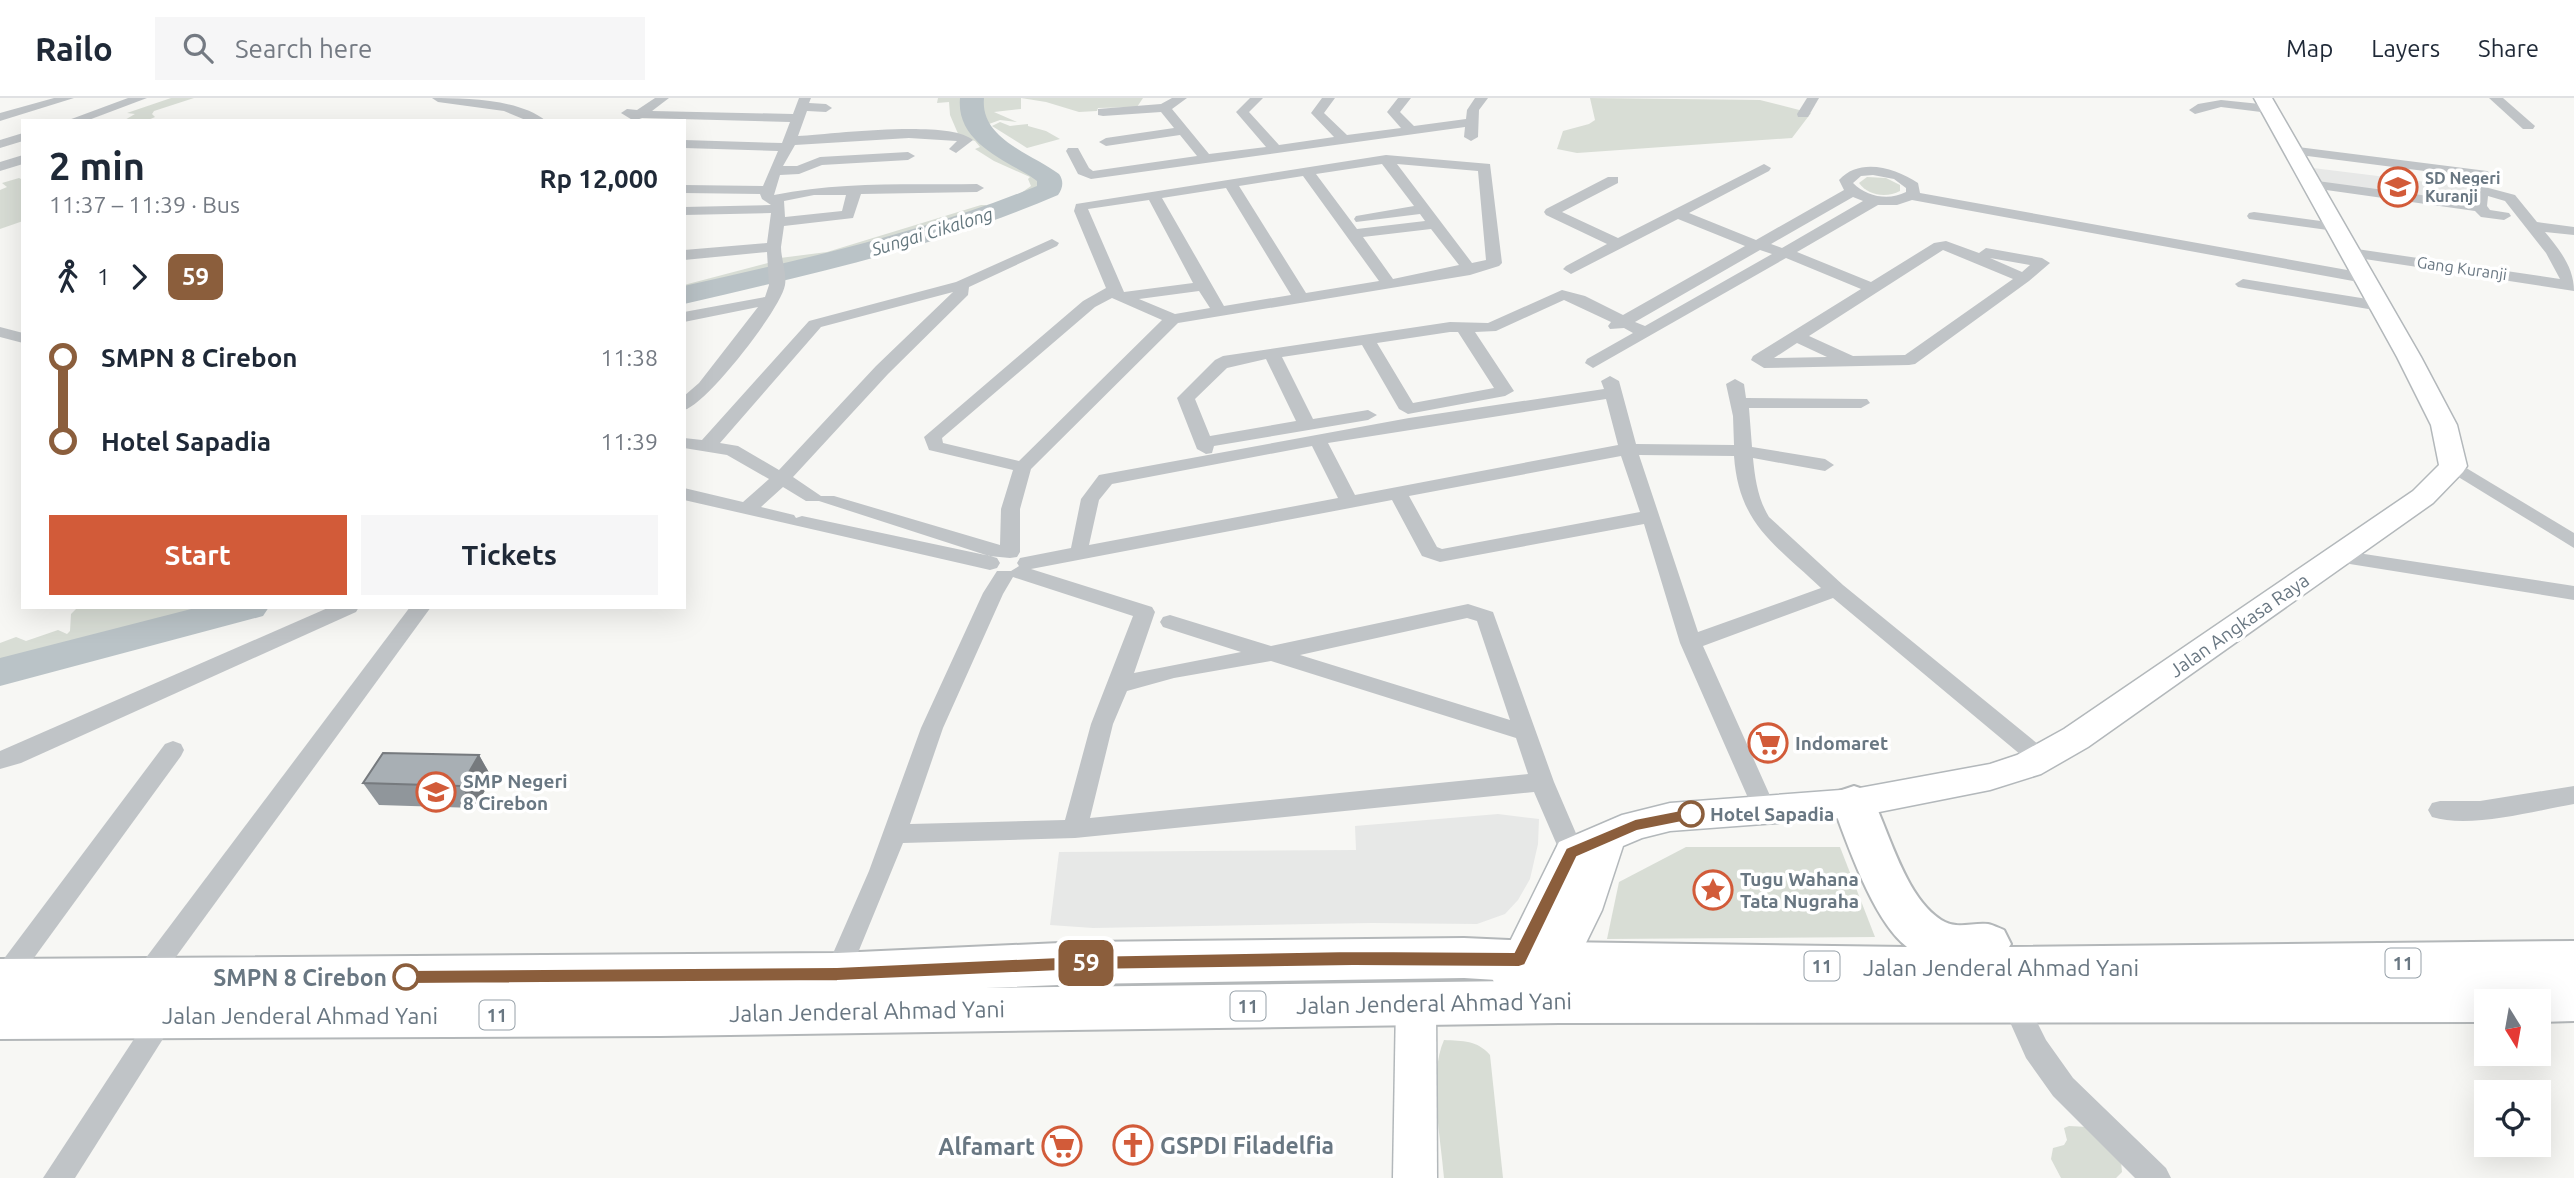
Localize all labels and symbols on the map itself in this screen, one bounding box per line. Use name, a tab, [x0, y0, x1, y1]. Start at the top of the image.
school or university icon: SD Negeri Kuranji	[2377, 166, 2419, 208]
place label: SD Negeri Kuranji	[2425, 169, 2500, 205]
water label: Sungai Cikalong	[868, 203, 995, 259]
street label: Gang Kuranji	[2416, 253, 2508, 283]
street label: Jalan Angkasa Raya	[2165, 569, 2313, 681]
supermarket icon: Indomaret	[1747, 722, 1789, 764]
place label: Indomaret	[1795, 732, 1888, 754]
place label: SMP Negeri 8 Cirebon	[463, 770, 568, 814]
school or university icon: SMP Negeri 8 Cirebon	[415, 771, 457, 813]
marker: Hotel Sapadia	[1678, 801, 1704, 827]
place label: Hotel Sapadia	[1710, 803, 1834, 825]
place label: Tugu Wahana Tata Nugraha	[1740, 868, 1859, 912]
place icon: Tugu Wahana Tata Nugraha	[1692, 869, 1734, 911]
line badge: 59	[1054, 940, 1118, 986]
road number: 11	[2386, 948, 2420, 978]
road number: 11	[1804, 952, 1840, 980]
street label: Jalan Jenderal Ahmad Yani	[1863, 955, 2139, 980]
marker: SMPN 8 Cirebon	[393, 964, 419, 990]
place label: SMPN 8 Cirebon	[213, 965, 387, 990]
street label: Jalan Jenderal Ahmad Yani	[1296, 988, 1572, 1018]
north arrow	[2474, 989, 2552, 1066]
road number: 11	[1230, 992, 1266, 1021]
street label: Jalan Jenderal Ahmad Yani	[729, 996, 1005, 1026]
road number: 11	[480, 1000, 514, 1030]
street label: Jalan Jenderal Ahmad Yani	[162, 1003, 438, 1028]
church icon: GSPDI Filadelfia	[1112, 1124, 1154, 1166]
supermarket icon: Alfamart	[1041, 1125, 1083, 1167]
place label: GSPDI Filadelfia	[1160, 1133, 1334, 1158]
place label: Alfamart	[938, 1134, 1035, 1159]

